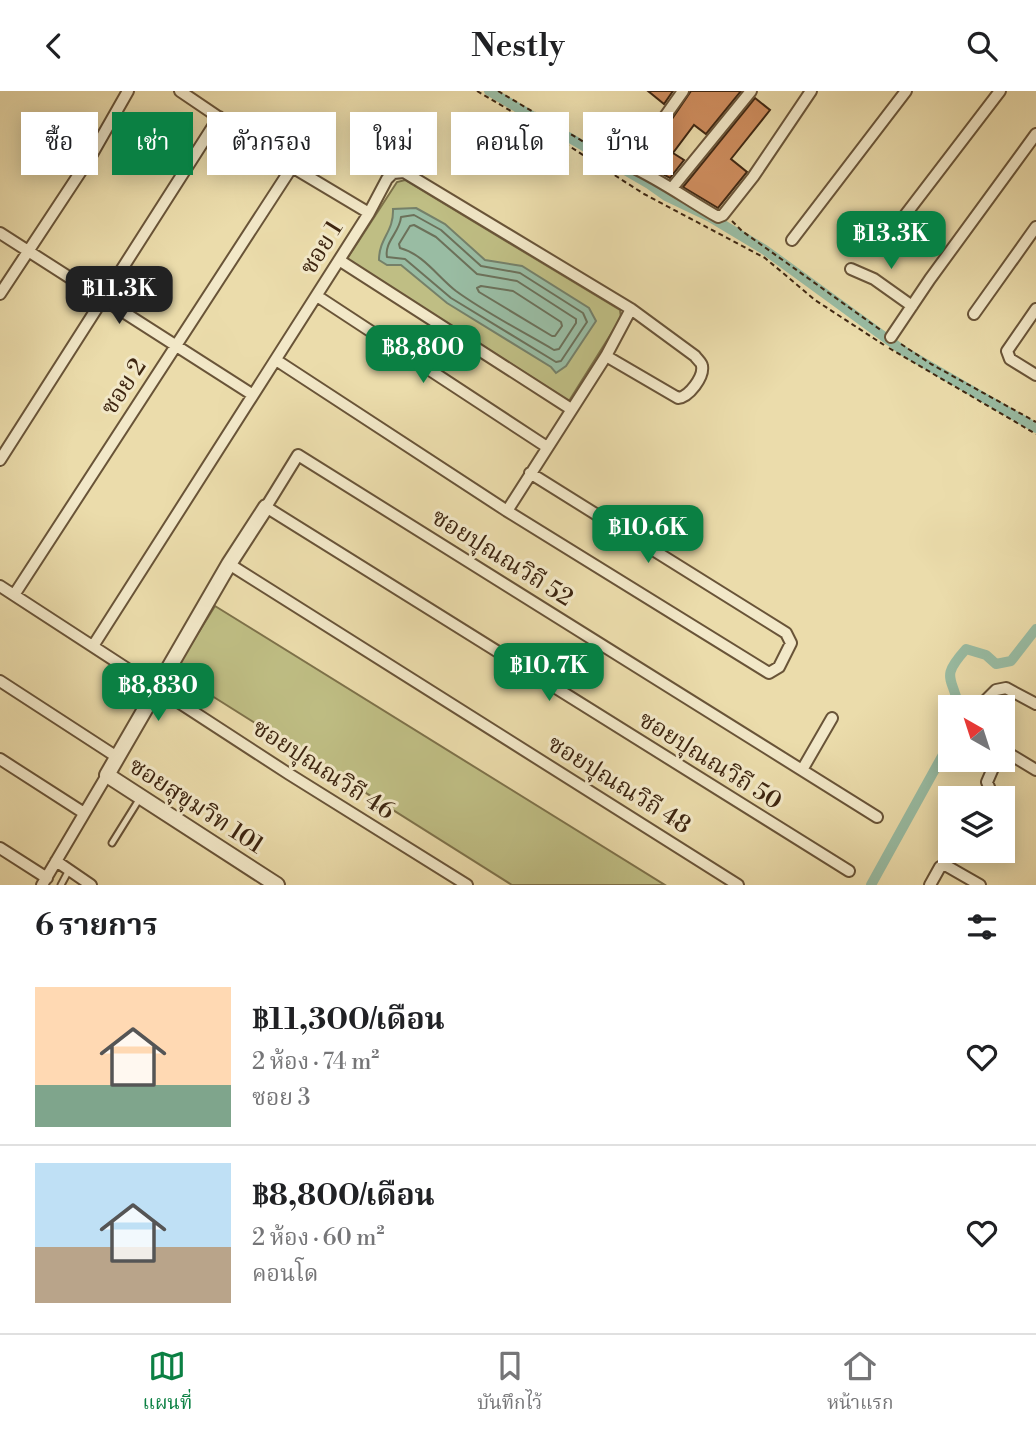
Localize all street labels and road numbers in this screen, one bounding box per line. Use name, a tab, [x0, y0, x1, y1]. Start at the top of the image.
street label: ซอย 1	[294, 215, 350, 281]
street label: ซอย 2	[95, 353, 153, 421]
street label: ซอยปุณณวิถี 52	[426, 503, 578, 613]
street label: ซอยปุณณวิถี 50	[633, 705, 787, 817]
street label: ซอยปุณณวิถี 46	[246, 713, 400, 827]
street label: ซอยปุณณวิถี 48	[542, 729, 696, 841]
street label: ซอยสุขุมวิท 101	[123, 751, 270, 861]

